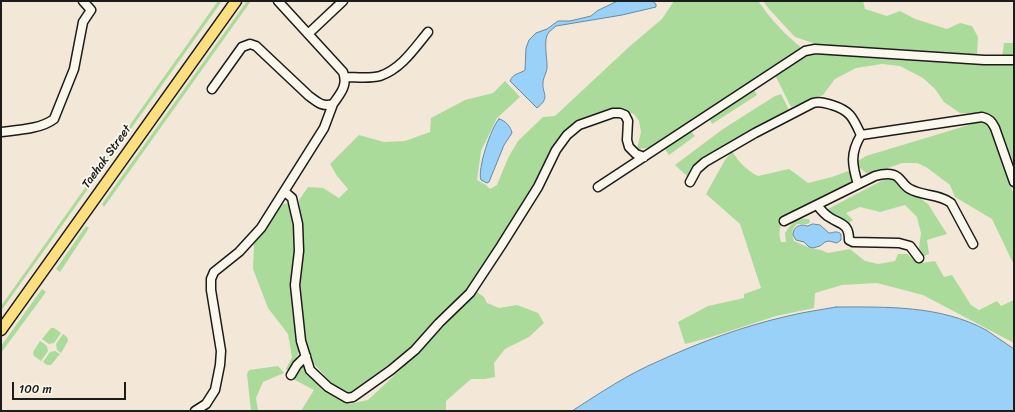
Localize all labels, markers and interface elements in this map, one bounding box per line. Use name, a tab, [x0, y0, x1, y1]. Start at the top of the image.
street label: Taehak Street	[79, 123, 135, 191]
scale bar	[14, 374, 128, 400]
text: 100 m	[19, 378, 52, 400]

